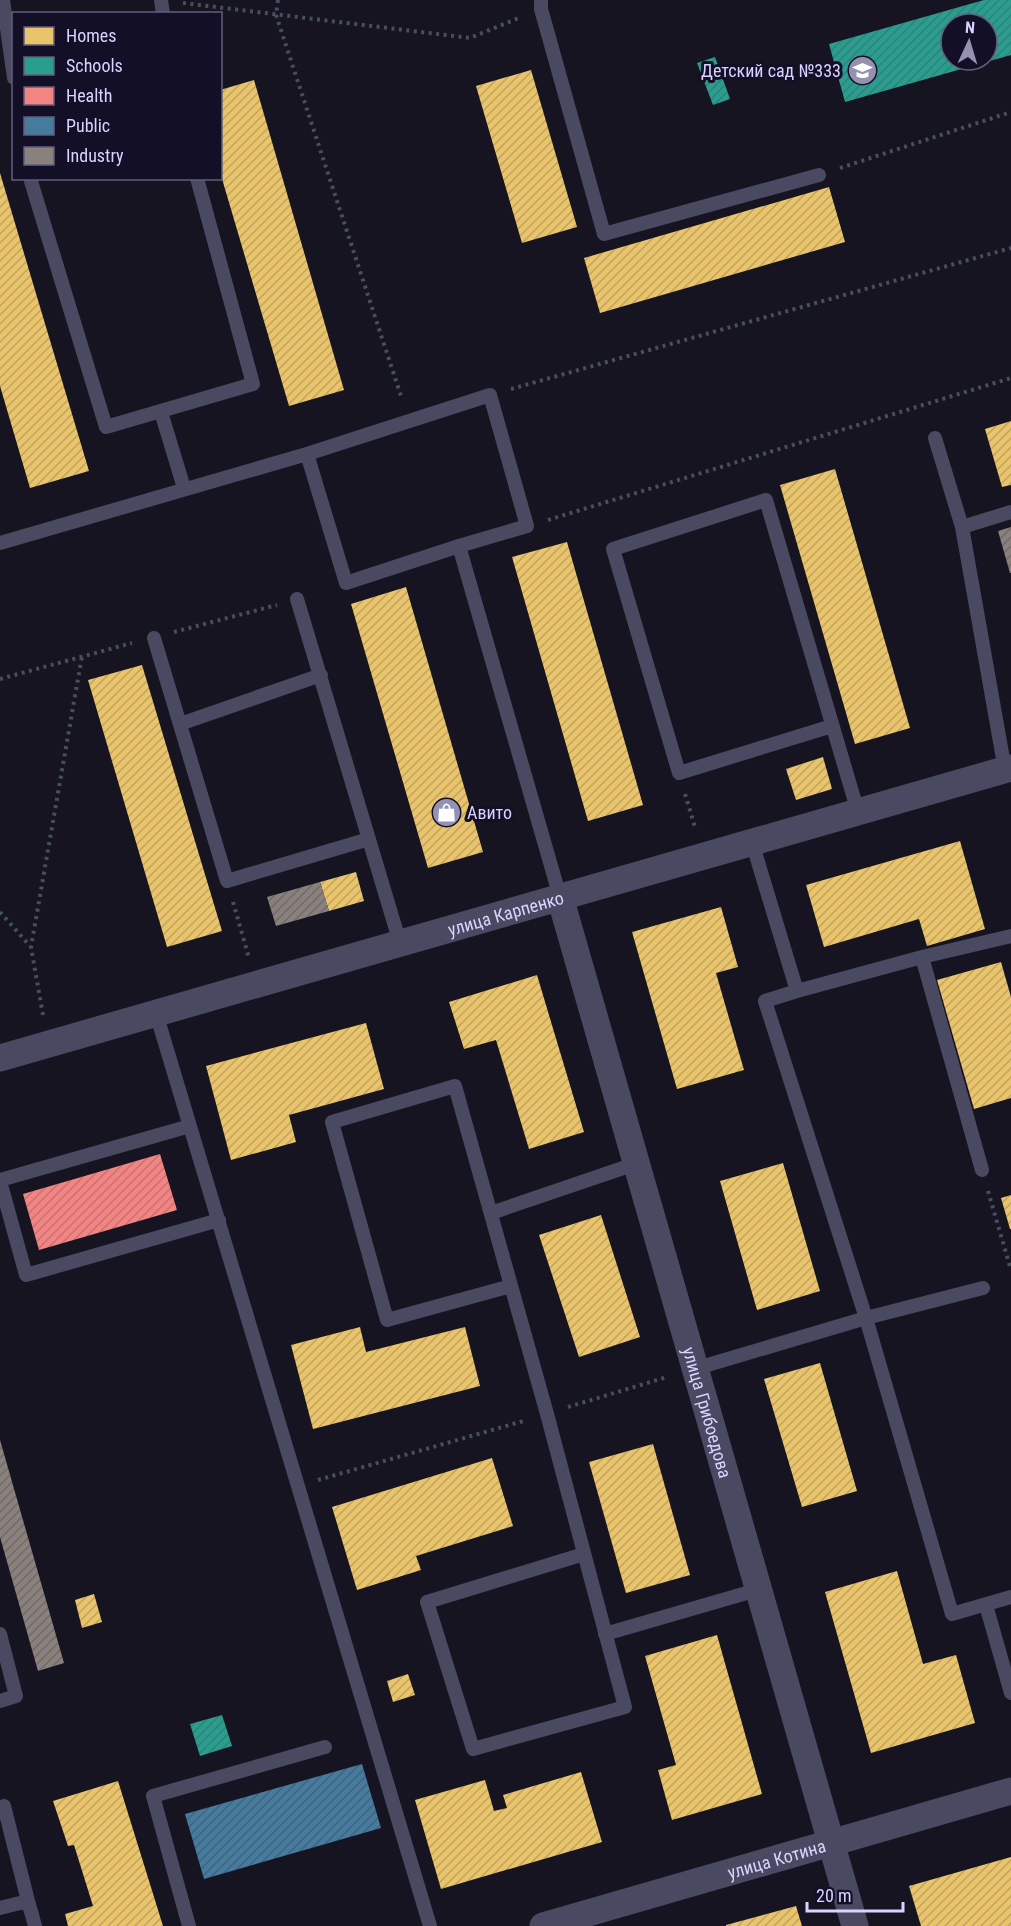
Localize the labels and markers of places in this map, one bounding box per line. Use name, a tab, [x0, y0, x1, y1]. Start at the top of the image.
school or university icon: Детский сад №333	[846, 54, 878, 86]
place label: Детский сад №333	[701, 60, 841, 81]
shop icon: Авито	[430, 796, 462, 828]
place label: Авито	[467, 802, 512, 823]

